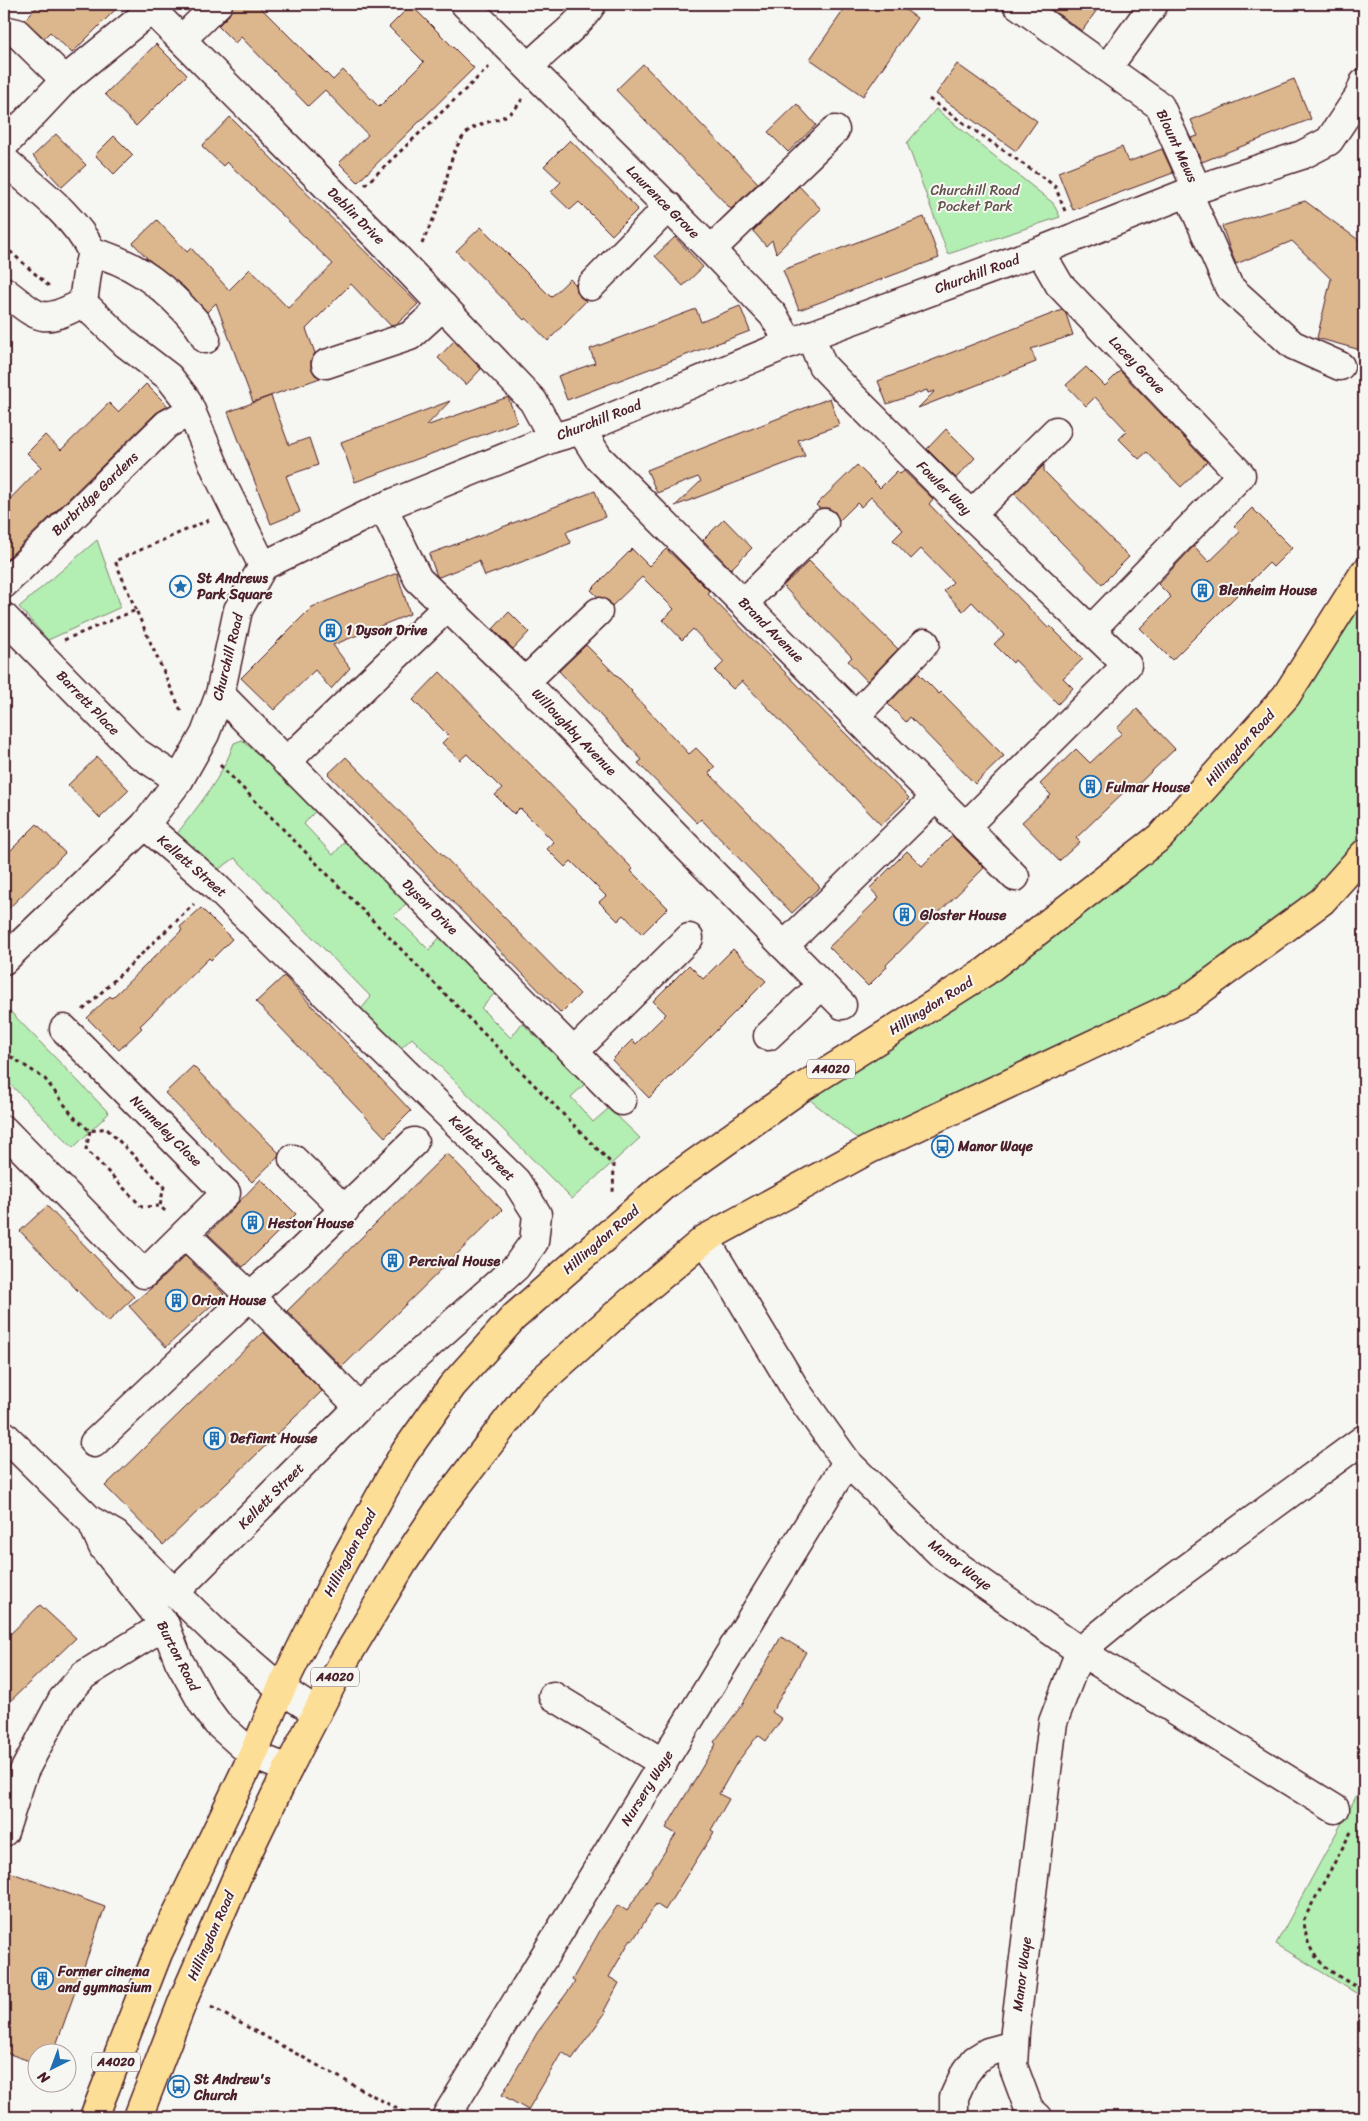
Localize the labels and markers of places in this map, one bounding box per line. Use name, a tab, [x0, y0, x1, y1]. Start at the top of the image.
place label: St Andrews Park Square	[196, 566, 273, 607]
place icon: St Andrews Park Square	[169, 574, 193, 598]
building icon: Blenheim House	[1191, 578, 1215, 602]
place label: Blenheim House	[1219, 578, 1317, 603]
building icon: 1 Dyson Drive	[318, 618, 342, 642]
place label: 1 Dyson Drive	[346, 618, 428, 643]
building icon: Fulmar House	[1078, 775, 1102, 799]
place label: Fulmar House	[1105, 775, 1191, 800]
building icon: Gloster House	[892, 903, 916, 927]
place label: Gloster House	[919, 903, 1007, 928]
bus stop icon: Manor Waye	[930, 1134, 954, 1158]
place label: Manor Waye	[957, 1134, 1034, 1159]
building icon: Heston House	[240, 1211, 264, 1235]
place label: Heston House	[267, 1211, 355, 1236]
building icon: Percival House	[381, 1249, 405, 1273]
place label: Percival House	[409, 1249, 500, 1274]
building icon: Orion House	[164, 1288, 188, 1312]
place label: Orion House	[191, 1288, 267, 1313]
building icon: Defiant House	[202, 1426, 226, 1450]
place label: Defiant House	[230, 1426, 318, 1451]
place label: Former cinema and gymnasium	[57, 1959, 152, 2000]
building icon: Former cinema and gymnasium	[30, 1967, 54, 1991]
place label: St Andrew's Church	[193, 2067, 271, 2108]
bus stop icon: St Andrew's Church	[166, 2075, 190, 2099]

